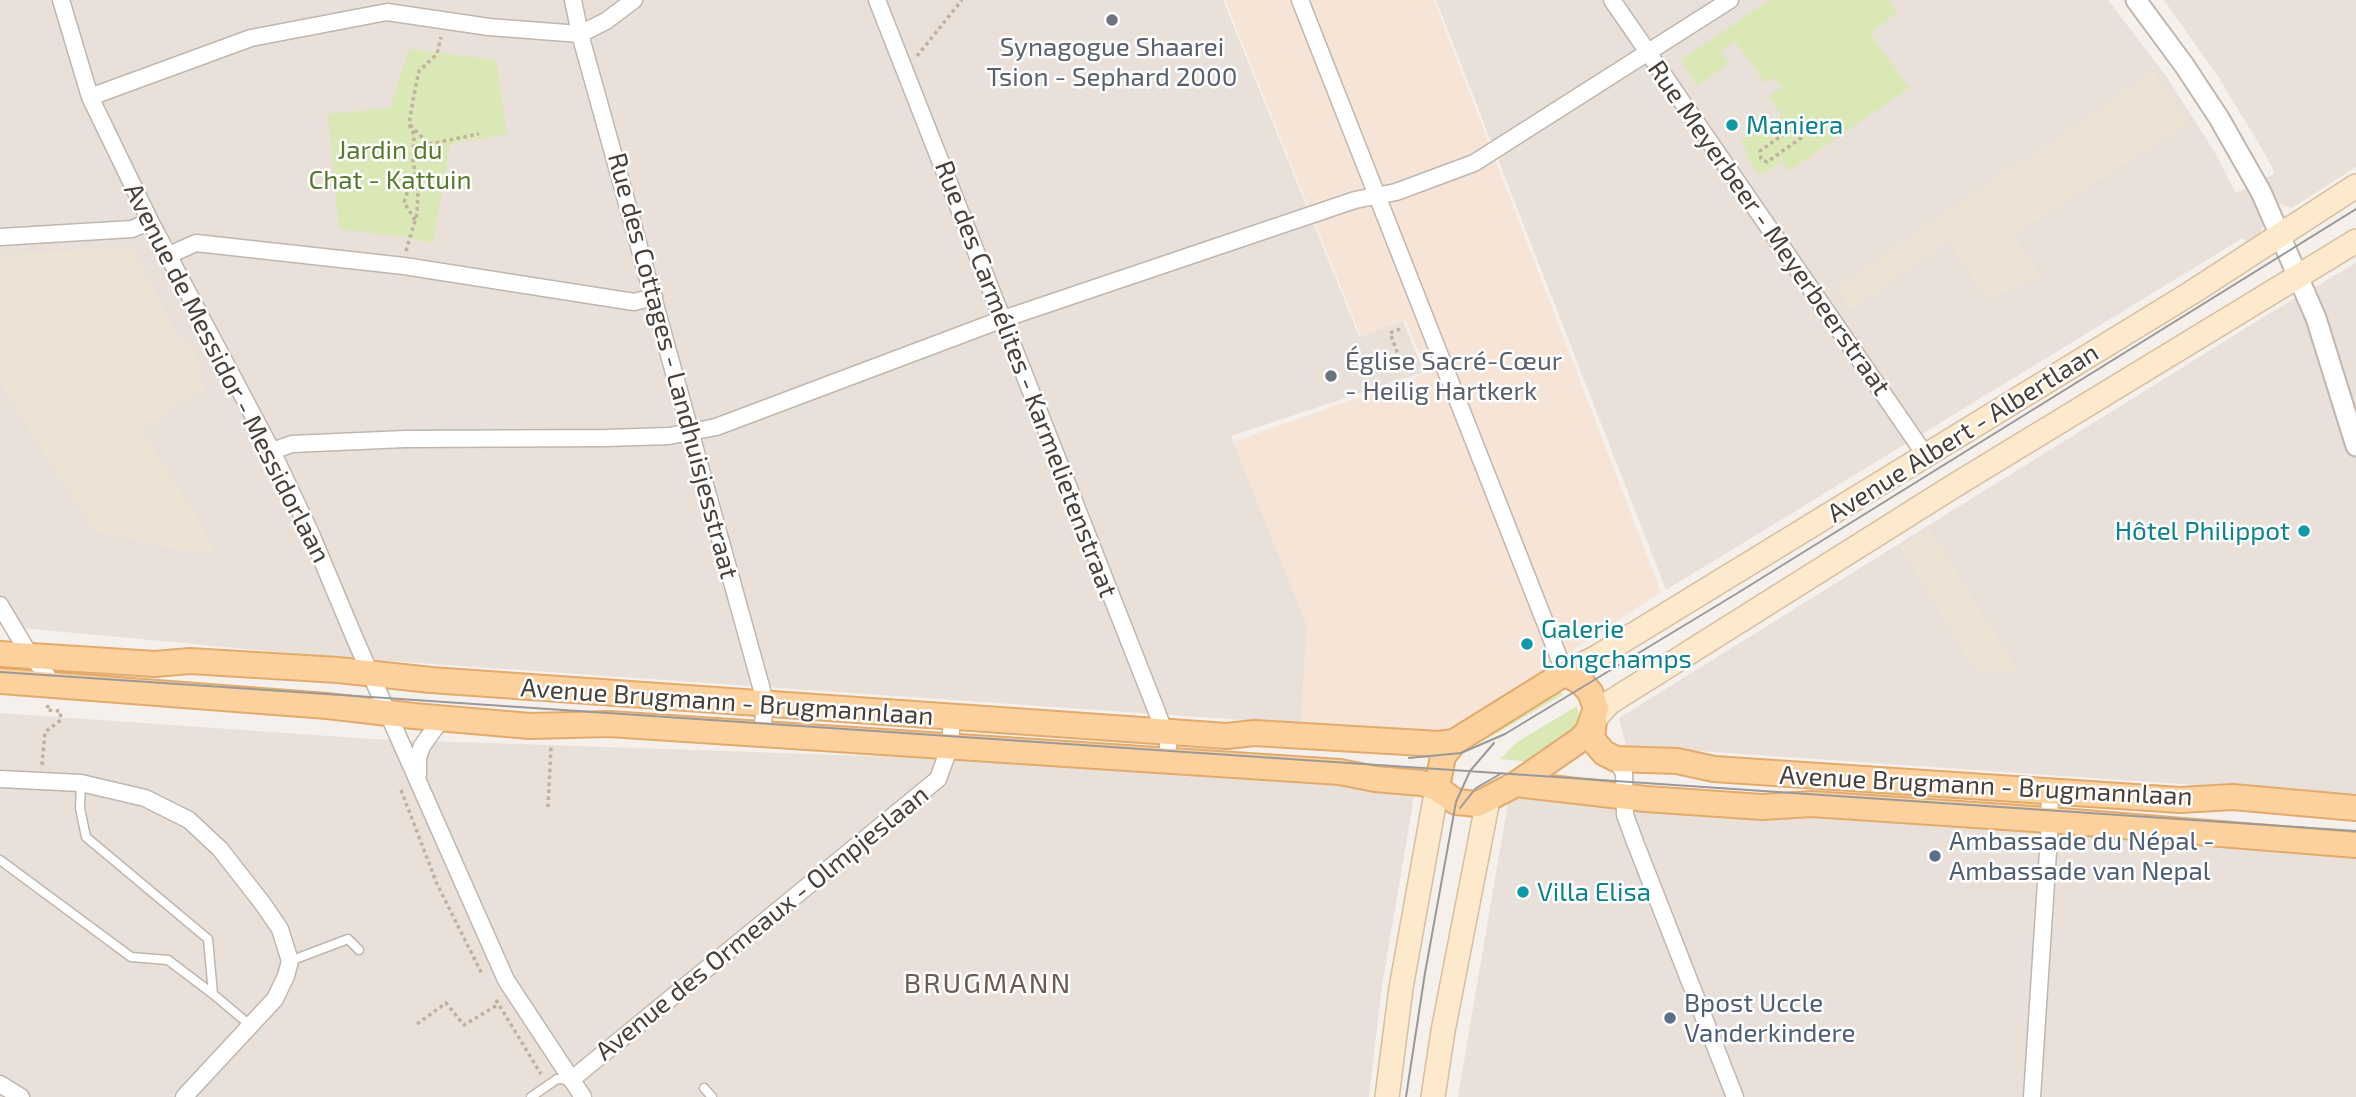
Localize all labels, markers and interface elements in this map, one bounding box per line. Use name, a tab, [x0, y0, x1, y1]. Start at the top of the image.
marker: Synagogue Shaarei Tsion - Sephard 2000	[1104, 12, 1120, 28]
place label: Synagogue Shaarei Tsion - Sephard 2000	[987, 31, 1237, 92]
street label: Rue Meyerbeer - Meyerbeerstraat	[1641, 55, 1897, 401]
place label: Maniera	[1746, 109, 1843, 141]
marker: Maniera	[1724, 117, 1740, 133]
park label: Jardin du Chat - Kattuin	[308, 134, 472, 196]
street label: Rue des Cottages - Landhuisjesstraat	[601, 150, 745, 582]
street label: Rue des Carmélites - Karmelietenstraat	[928, 156, 1124, 602]
street label: Avenue de Messidor - Messidorlaan	[117, 178, 337, 568]
street label: Avenue Albert - Albertlaan	[1822, 337, 2104, 529]
place label: Église Sacré-Cœur - Heilig Hartkerk	[1345, 345, 1562, 406]
marker: Église Sacré-Cœur - Heilig Hartkerk	[1323, 368, 1339, 384]
place label: Hôtel Philippot	[2115, 515, 2290, 547]
marker: Hôtel Philippot	[2296, 523, 2312, 539]
place label: Galerie Longchamps	[1541, 613, 1692, 674]
marker: Galerie Longchamps	[1519, 636, 1535, 652]
street label: Avenue Brugmann - Brugmannlaan	[519, 672, 935, 732]
street label: Avenue Brugmann - Brugmannlaan	[1779, 760, 2193, 812]
street label: Avenue des Ormeaux - Olmpjeslaan	[589, 779, 935, 1067]
place label: Ambassade du Népal - Ambassade van Nepal	[1949, 825, 2215, 886]
marker: Ambassade du Népal - Ambassade van Nepal	[1927, 848, 1943, 864]
place label: Villa Elisa	[1537, 876, 1651, 908]
marker: Villa Elisa	[1515, 884, 1531, 900]
district label: BRUGMANN	[905, 967, 1071, 1001]
place label: Bpost Uccle Vanderkindere	[1684, 987, 1855, 1048]
marker: Bpost Uccle Vanderkindere	[1662, 1010, 1678, 1026]

